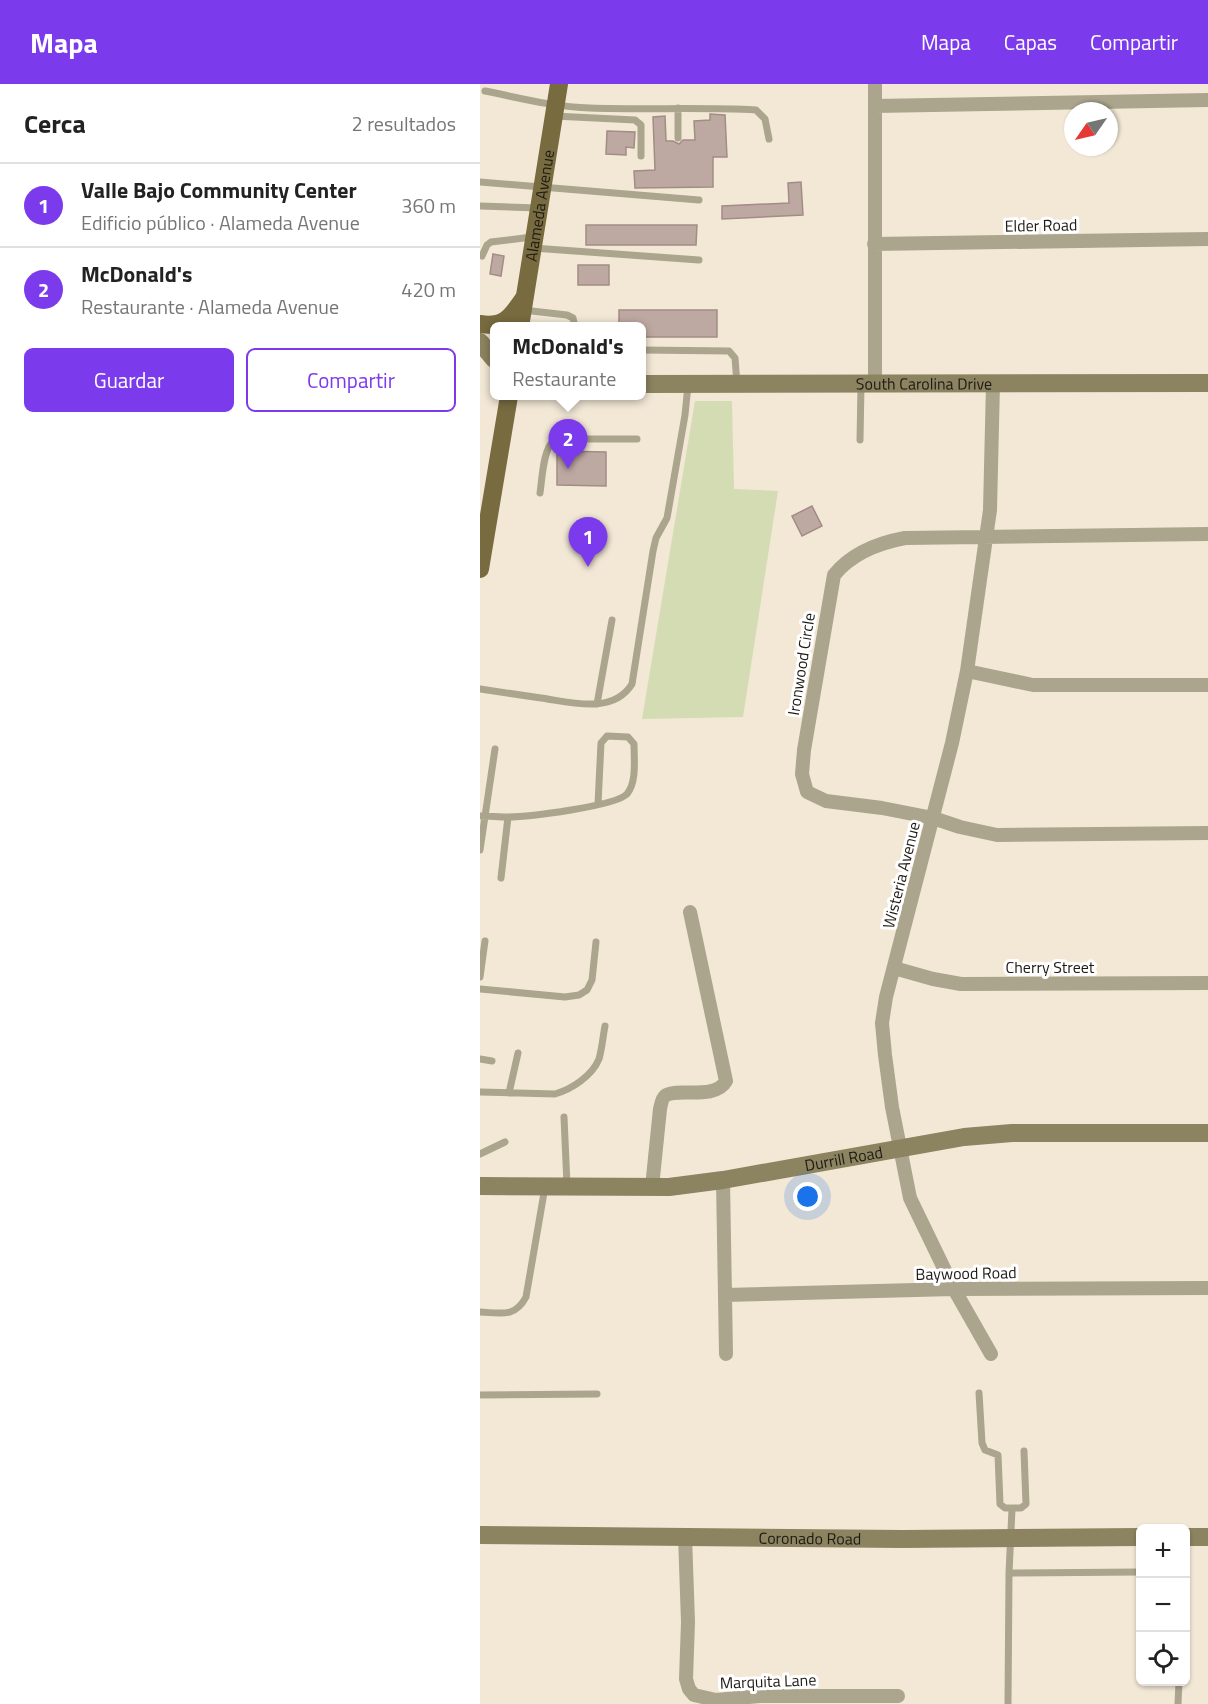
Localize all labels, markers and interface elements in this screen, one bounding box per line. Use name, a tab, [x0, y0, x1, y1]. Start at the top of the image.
text: Mapa	[30, 21, 98, 64]
text: Mapa	[921, 26, 971, 58]
text: Capas	[1004, 26, 1057, 58]
text: Compartir	[1090, 26, 1178, 58]
north arrow	[1064, 102, 1118, 156]
text: Cerca	[24, 104, 86, 143]
text: 2 resultados	[352, 108, 456, 139]
street label: Alameda Avenue	[519, 148, 560, 263]
text: Valle Bajo Community Center	[81, 173, 357, 207]
text: 1	[38, 190, 49, 221]
text: 360 m	[401, 190, 456, 221]
text: Edificio público · Alameda Avenue	[81, 207, 360, 238]
street label: Elder Road	[1004, 212, 1078, 238]
text: McDonald's	[81, 257, 192, 291]
text: 2	[38, 274, 49, 305]
text: 420 m	[401, 274, 456, 305]
text: Restaurante · Alameda Avenue	[81, 291, 339, 322]
popup	[490, 322, 646, 400]
text: McDonald's	[512, 329, 624, 363]
button: Guardar	[24, 348, 234, 412]
button: Compartir	[246, 348, 456, 412]
text: Restaurante	[512, 363, 616, 394]
street label: South Carolina Drive	[856, 371, 992, 396]
pin: 2	[548, 420, 587, 469]
pin: 1	[568, 518, 608, 567]
street label: Ironwood Circle	[781, 611, 821, 717]
street label: Wisteria Avenue	[876, 819, 926, 931]
street label: Cherry Street	[1006, 955, 1095, 979]
street label: Durrill Road	[803, 1140, 885, 1177]
your location	[793, 1182, 822, 1211]
street label: Baywood Road	[915, 1260, 1017, 1286]
map controls	[1136, 1524, 1190, 1686]
button: +	[1136, 1524, 1190, 1578]
street label: Coronado Road	[759, 1526, 861, 1551]
button: −	[1136, 1578, 1190, 1632]
button: locate	[1136, 1632, 1190, 1686]
street label: Marquita Lane	[719, 1667, 817, 1695]

